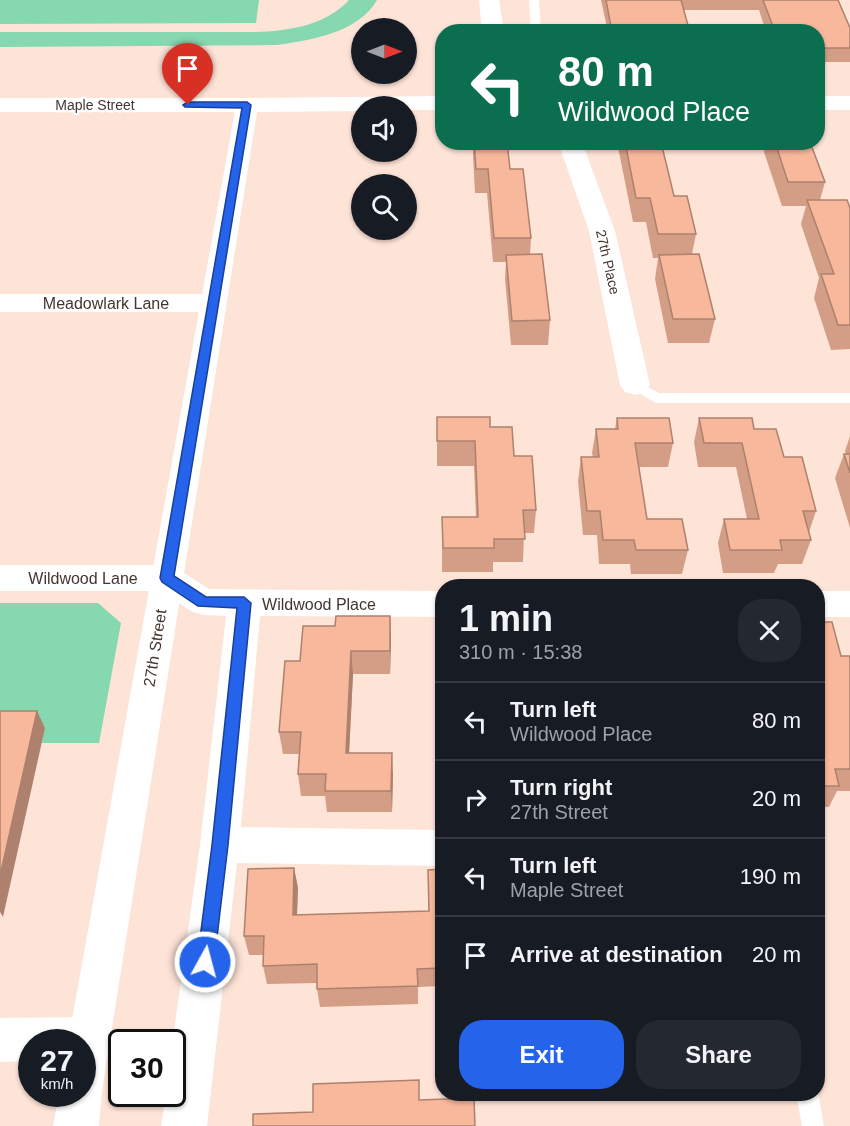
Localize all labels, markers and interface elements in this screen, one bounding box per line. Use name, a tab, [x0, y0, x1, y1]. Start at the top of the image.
north arrow	[351, 18, 417, 84]
map controls	[351, 18, 417, 240]
pin	[162, 43, 213, 105]
icon: left	[459, 48, 537, 126]
text: 80 m	[558, 48, 654, 95]
icon: arrive	[171, 52, 204, 85]
button: sound	[351, 96, 417, 162]
street label: Maple Street	[55, 97, 135, 113]
text: Wildwood Place	[558, 97, 750, 127]
button: search	[351, 174, 417, 240]
street label: 27th Place	[593, 228, 623, 296]
street label: Meadowlark Lane	[43, 295, 169, 312]
street label: Wildwood Lane	[28, 570, 138, 587]
street label: Wildwood Place	[262, 596, 376, 613]
text: 1 min	[459, 598, 553, 639]
button: close	[738, 599, 801, 662]
street label: 27th Street	[140, 607, 170, 688]
text: 310 m · 15:38	[459, 641, 582, 663]
text: Turn left	[510, 697, 596, 722]
icon: left	[459, 705, 492, 738]
text: 80 m	[752, 708, 801, 733]
text: Wildwood Place	[510, 723, 652, 745]
text: Turn right	[510, 775, 612, 800]
icon: right	[459, 783, 492, 816]
text: 20 m	[752, 786, 801, 811]
text: 27th Street	[510, 801, 608, 823]
text: Turn left	[510, 853, 596, 878]
icon: left	[459, 861, 492, 894]
text: 190 m	[740, 864, 801, 889]
text: Maple Street	[510, 879, 623, 901]
position arrow	[173, 930, 237, 994]
icon: arrive	[459, 939, 492, 972]
text: Arrive at destination	[510, 942, 723, 967]
text: 20 m	[752, 942, 801, 967]
button: Exit	[459, 1020, 624, 1089]
button: Share	[636, 1020, 801, 1089]
speed limit sign: 30	[108, 1029, 186, 1107]
text: 27	[40, 1044, 74, 1077]
text: km/h	[41, 1075, 73, 1092]

